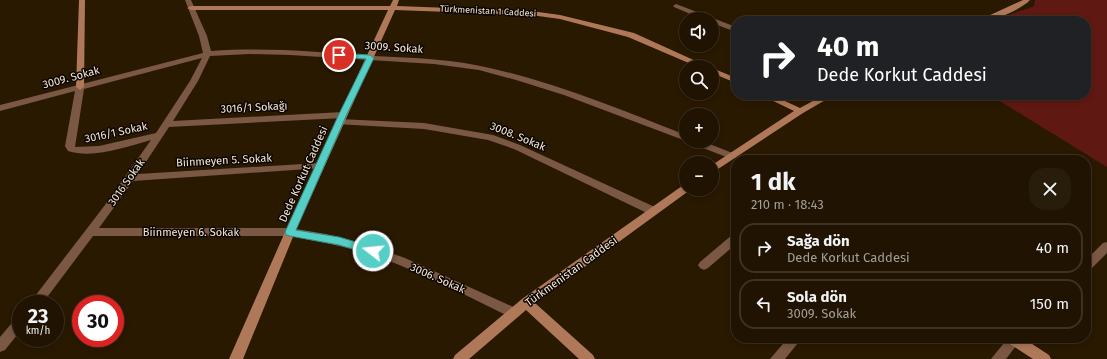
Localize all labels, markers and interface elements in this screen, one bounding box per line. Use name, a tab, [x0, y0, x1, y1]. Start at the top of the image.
street label: Türkmenistan 1 Caddesi	[440, 3, 536, 19]
map controls	[679, 12, 719, 196]
button: sound	[679, 12, 719, 52]
text: 40 m	[817, 30, 880, 63]
icon: right	[751, 32, 803, 84]
pin	[322, 38, 356, 72]
street label: 3009. Sokak	[364, 39, 424, 56]
icon: arrive	[328, 44, 350, 66]
button: search	[679, 60, 719, 100]
street label: 3009. Sokak	[41, 64, 101, 91]
text: Dede Korkut Caddesi	[817, 64, 987, 86]
street label: 3016/1 Sokağı	[220, 99, 288, 116]
button: +	[679, 108, 719, 148]
street label: 3016/1 Sokak	[83, 119, 149, 146]
street label: 3008. Sokak	[488, 119, 548, 154]
street label: Dede Korkut Caddesi	[276, 124, 331, 224]
street label: Biinmeyen 5. Sokak	[176, 151, 273, 170]
street label: 3016 Sokak	[105, 156, 148, 208]
button: −	[679, 156, 719, 196]
text: 1 dk	[751, 168, 795, 196]
button: close	[1029, 168, 1071, 210]
text: 210 m · 18:43	[751, 197, 824, 212]
street label: Biinmeyen 6. Sokak	[143, 226, 240, 239]
position arrow	[352, 230, 394, 272]
text: Sağa dön	[787, 232, 850, 250]
street label: Türkmenistan Caddesi	[523, 234, 620, 309]
icon: right	[753, 237, 775, 259]
text: 40 m	[1036, 239, 1069, 257]
text: Dede Korkut Caddesi	[787, 250, 910, 265]
street label: 3006. Sokak	[408, 261, 468, 296]
text: Sola dön	[787, 288, 847, 306]
icon: left	[753, 293, 775, 315]
speed limit sign: 30	[72, 295, 124, 347]
text: 150 m	[1030, 295, 1069, 313]
text: 23	[28, 304, 48, 328]
text: 3009. Sokak	[787, 306, 856, 321]
text: km/h	[26, 325, 50, 337]

